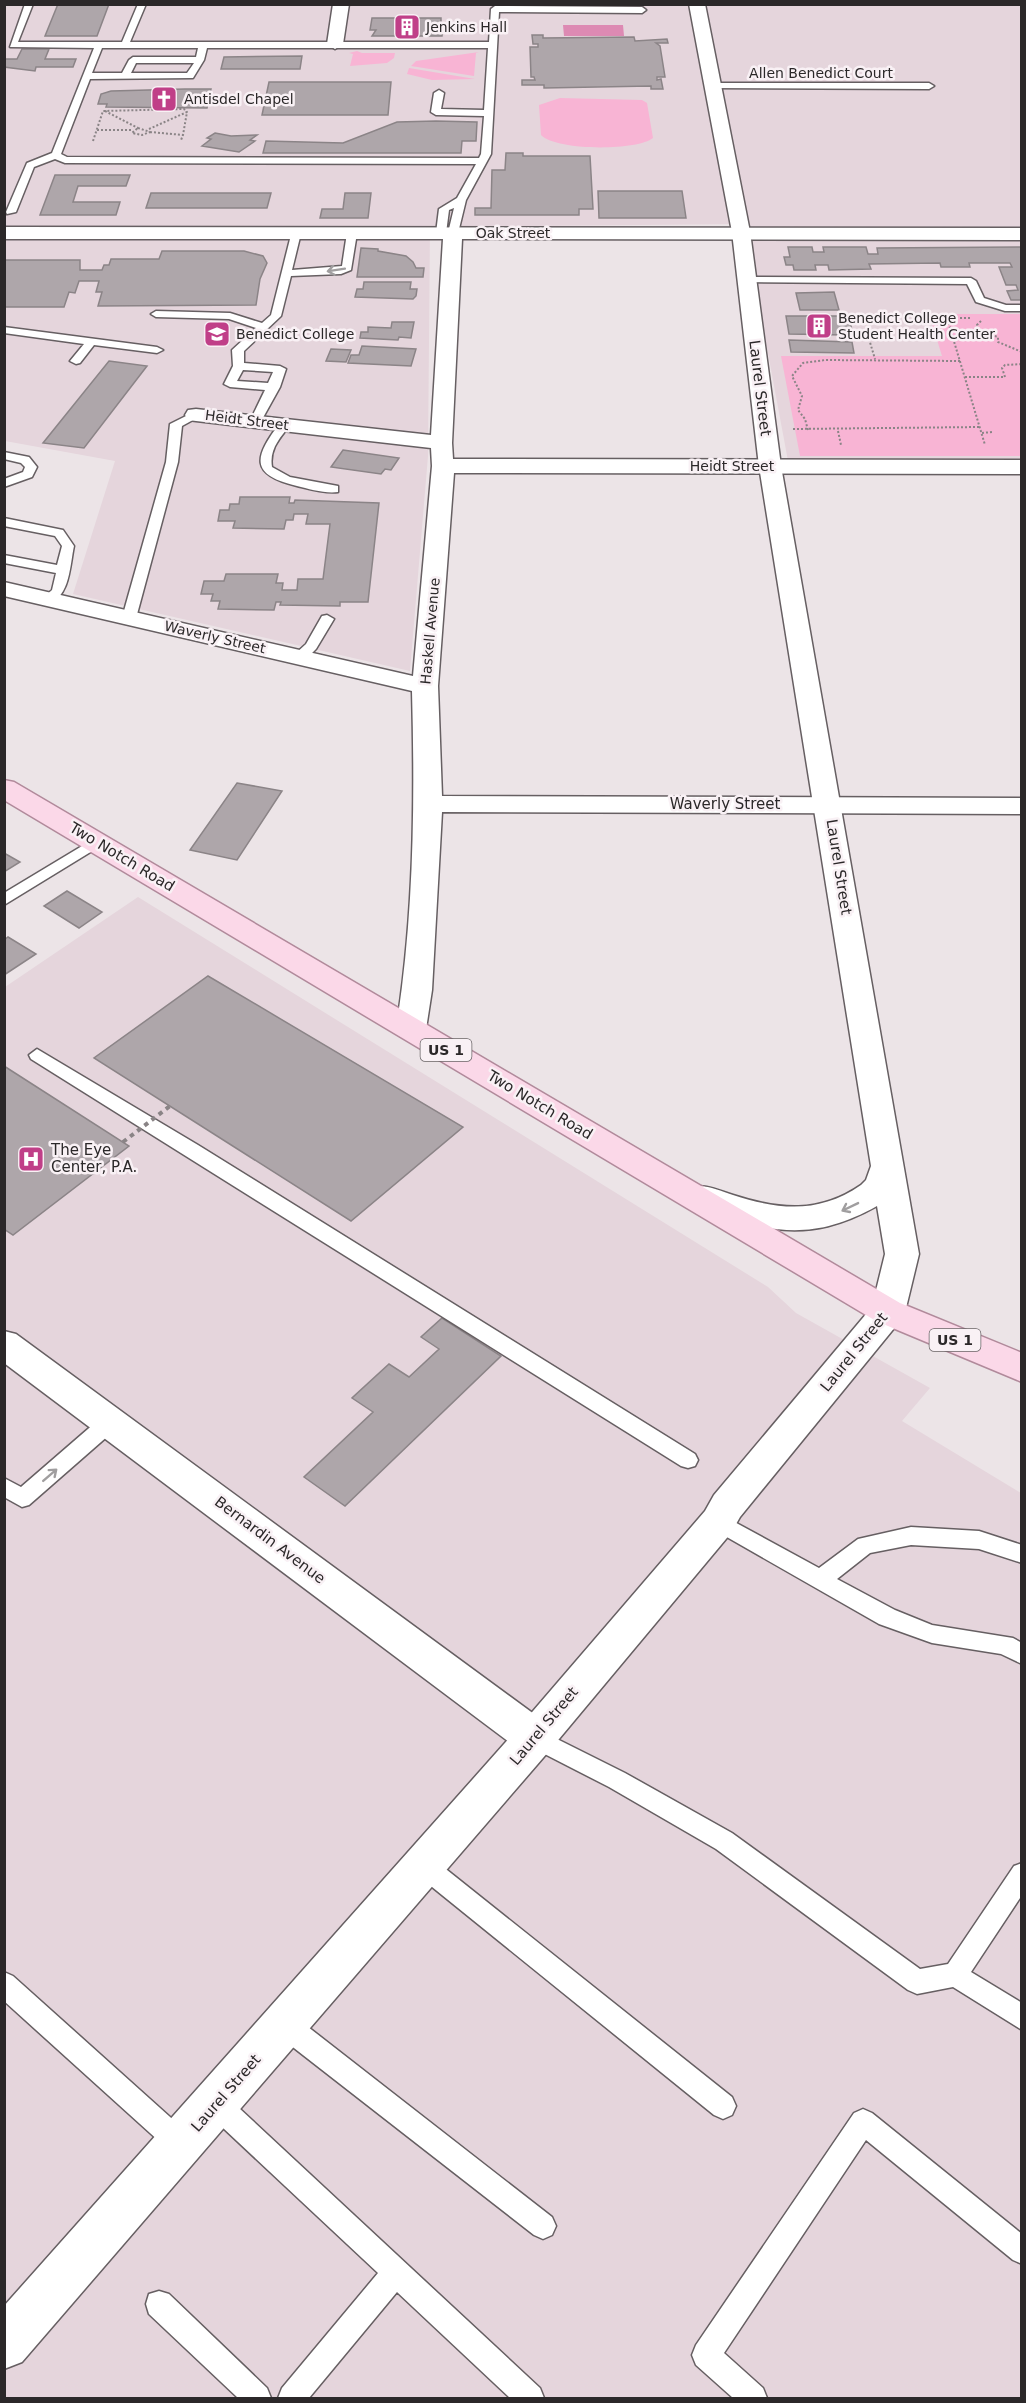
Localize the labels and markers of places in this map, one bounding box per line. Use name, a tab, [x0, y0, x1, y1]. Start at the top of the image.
building icon: Jenkins Hall	[392, 12, 422, 42]
place label: Jenkins Hall	[425, 19, 507, 35]
church icon: Antisdel Chapel	[149, 84, 179, 114]
place label: Antisdel Chapel	[184, 91, 294, 107]
place label: Benedict College Student Health Center	[838, 310, 995, 342]
building icon: Benedict College Student Health Center	[804, 311, 834, 341]
school or university icon: Benedict College	[202, 319, 232, 349]
place label: Benedict College	[236, 326, 354, 342]
place label: The Eye Center, P.A.	[50, 1141, 137, 1176]
hospital icon: The Eye Center, P.A.	[16, 1144, 46, 1174]

